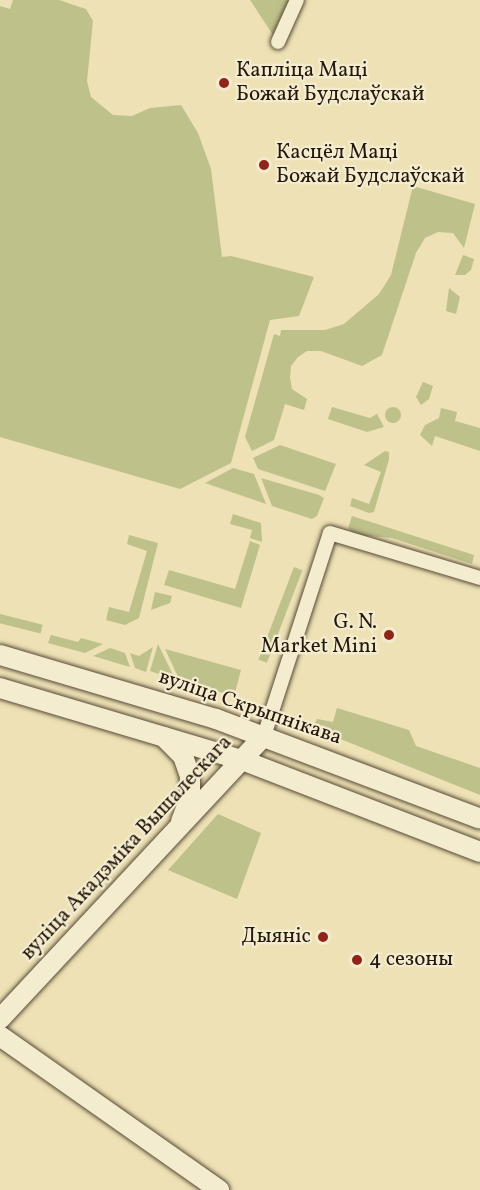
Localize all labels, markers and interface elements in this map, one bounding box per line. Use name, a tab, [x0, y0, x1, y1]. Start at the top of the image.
place label: Капліца Маці Божай Будслаўскай	[236, 58, 425, 108]
marker: Капліца Маці Божай Будслаўскай	[217, 76, 231, 90]
place label: Касцёл Маці Божай Будслаўскай	[276, 140, 465, 190]
marker: Касцёл Маці Божай Будслаўскай	[257, 158, 271, 172]
place label: G. N. Market Mini	[261, 610, 377, 660]
marker: G. N. Market Mini	[382, 628, 396, 642]
street label: вуліца Скрыпнікава	[155, 665, 345, 751]
street label: вуліца Акадэміка Вышалескага	[16, 730, 238, 966]
place label: Дыяніс	[242, 924, 311, 950]
marker: Дыяніс	[316, 930, 330, 944]
place label: 4 сезоны	[369, 947, 453, 973]
marker: 4 сезоны	[350, 953, 364, 967]

